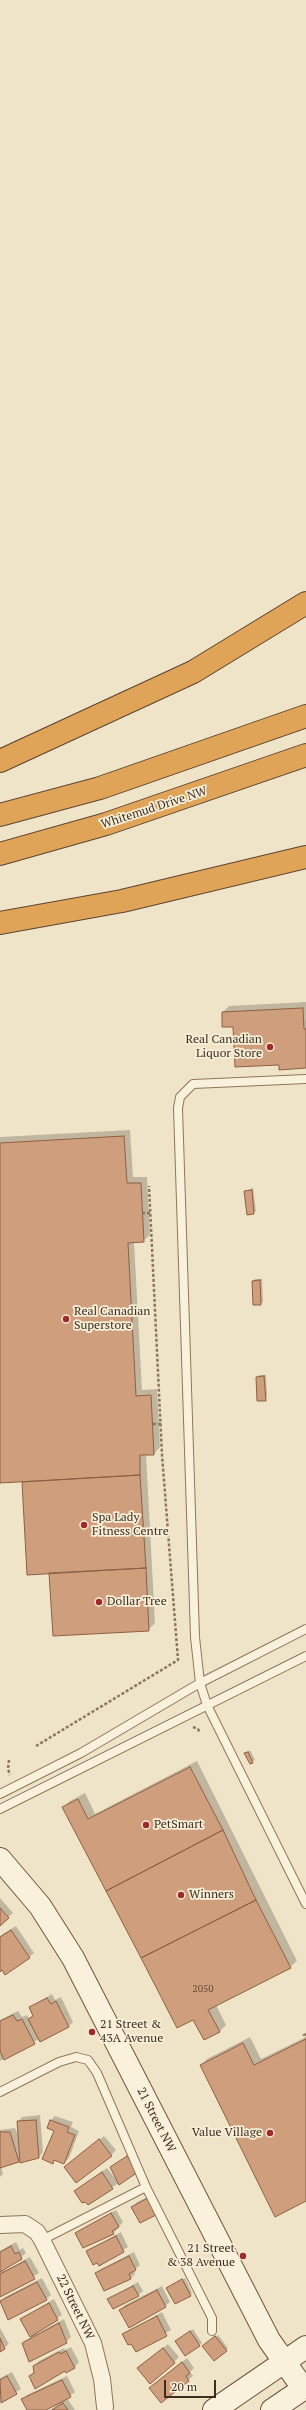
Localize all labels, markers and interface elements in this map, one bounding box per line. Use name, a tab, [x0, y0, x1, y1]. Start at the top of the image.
street label: Whitemud Drive NW	[99, 784, 209, 832]
place label: Real Canadian Liquor Store	[186, 1033, 262, 1061]
marker: Real Canadian Liquor Store	[265, 1042, 275, 1052]
place label: Real Canadian Superstore	[74, 1305, 150, 1333]
marker: Real Canadian Superstore	[61, 1314, 71, 1324]
place label: Spa Lady Fitness Centre	[92, 1511, 169, 1539]
marker: Spa Lady Fitness Centre	[79, 1520, 89, 1530]
place label: Dollar Tree	[107, 1595, 167, 1609]
marker: Dollar Tree	[94, 1597, 104, 1607]
place label: PetSmart	[154, 1818, 203, 1832]
marker: PetSmart	[141, 1820, 151, 1830]
place label: Winners	[189, 1888, 234, 1902]
marker: Winners	[176, 1890, 186, 1900]
house number: 2050	[192, 1983, 214, 1995]
place label: 21 Street & 43A Avenue	[100, 2018, 163, 2046]
marker: 21 Street & 43A Avenue	[87, 2027, 97, 2037]
street label: 21 Street NW	[134, 2085, 178, 2155]
place label: Value Village	[192, 2126, 262, 2140]
marker: Value Village	[265, 2128, 275, 2138]
place label: 21 Street & 38 Avenue	[167, 2242, 235, 2270]
marker: 21 Street & 38 Avenue	[238, 2251, 248, 2261]
street label: 22 Street NW	[53, 2272, 97, 2342]
scale bar	[166, 2372, 218, 2398]
text: 20 m	[171, 2379, 197, 2394]

